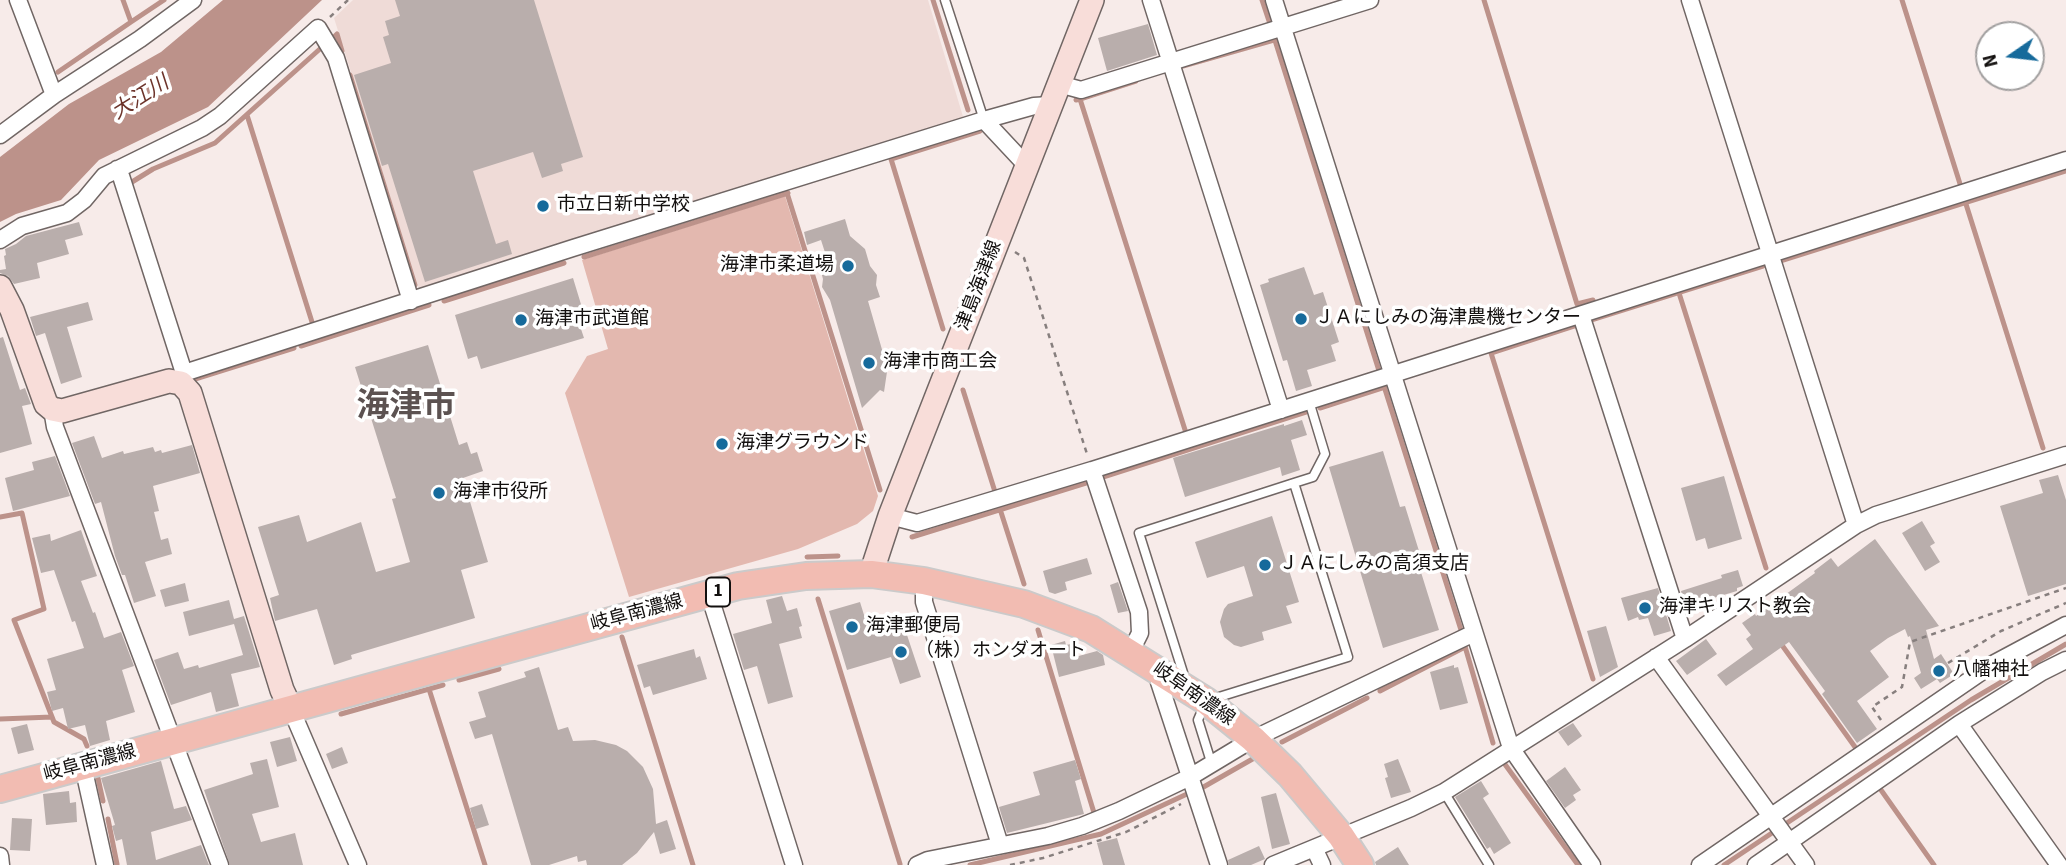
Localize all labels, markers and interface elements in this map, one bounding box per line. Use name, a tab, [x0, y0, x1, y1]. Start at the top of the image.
north arrow	[1975, 21, 2045, 91]
text: N	[1976, 51, 2006, 70]
water label: 大江川	[108, 72, 174, 126]
place label: 市立日新中学校	[557, 195, 690, 217]
marker: 市立日新中学校	[535, 198, 551, 214]
street label: 津島海津線	[952, 238, 1008, 334]
place label: 海津市柔道場	[720, 255, 834, 277]
marker: 海津市柔道場	[840, 258, 856, 274]
place label: ＪＡにしみの海津農機センター	[1315, 308, 1581, 330]
place label: 海津市武道館	[535, 309, 649, 331]
marker: ＪＡにしみの海津農機センター	[1293, 311, 1309, 327]
marker: 海津市武道館	[513, 312, 529, 328]
place label: 海津市商工会	[883, 352, 997, 374]
marker: 海津市商工会	[861, 355, 877, 371]
district label: 海津市	[357, 389, 455, 429]
place label: 海津グラウンド	[736, 433, 869, 455]
marker: 海津グラウンド	[714, 436, 730, 452]
place label: 海津市役所	[453, 482, 548, 504]
marker: 海津市役所	[431, 485, 447, 501]
place label: ＪＡにしみの高須支店	[1279, 554, 1469, 576]
marker: ＪＡにしみの高須支店	[1257, 557, 1273, 573]
road number: 1	[706, 578, 730, 606]
street label: 岐阜南濃線	[588, 591, 686, 637]
place label: 海津キリスト教会	[1659, 597, 1811, 619]
marker: 海津キリスト教会	[1637, 600, 1653, 616]
place label: 海津郵便局	[866, 616, 961, 638]
marker: 海津郵便局	[844, 619, 860, 635]
place label: （株）ホンダオート	[915, 641, 1086, 663]
marker: （株）ホンダオート	[893, 644, 909, 660]
street label: 岐阜南濃線	[1148, 658, 1238, 732]
place label: 八幡神社	[1953, 660, 2029, 682]
marker: 八幡神社	[1931, 663, 1947, 679]
street label: 岐阜南濃線	[41, 741, 139, 787]

